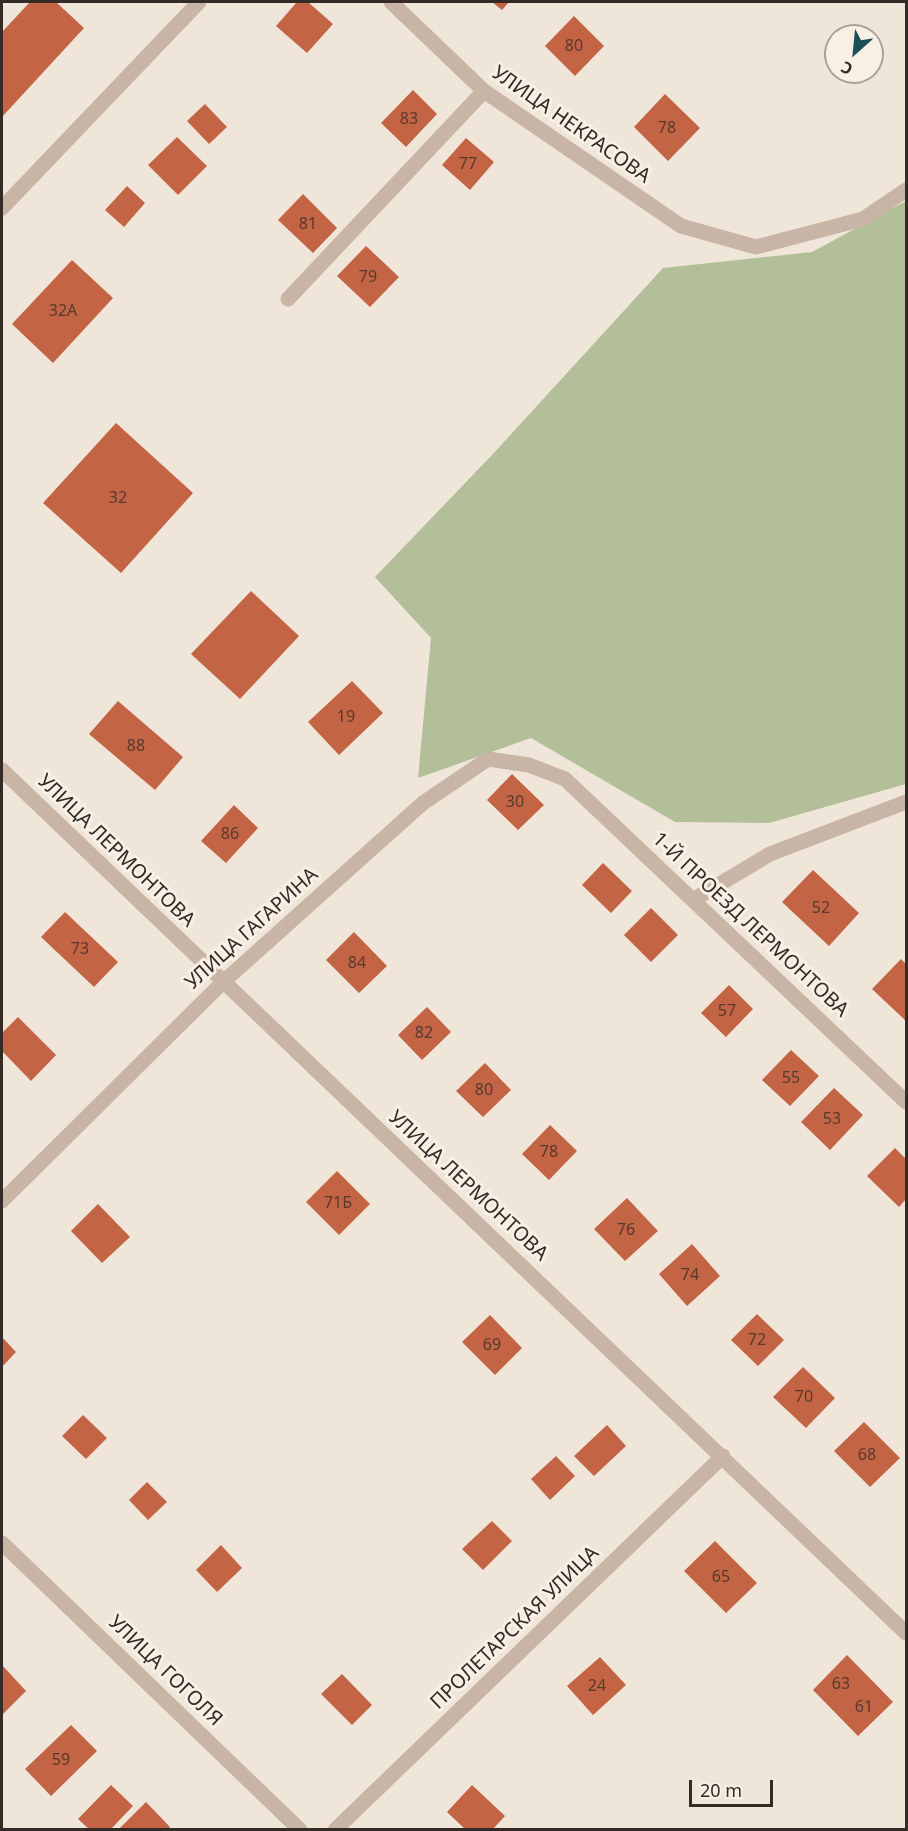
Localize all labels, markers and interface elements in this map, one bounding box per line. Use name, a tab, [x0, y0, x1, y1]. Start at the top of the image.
north arrow	[824, 24, 884, 84]
house number: 80	[565, 36, 583, 56]
text: С	[837, 56, 856, 80]
street label: УЛИЦА НЕКРАСОВА	[487, 61, 655, 189]
house number: 83	[400, 109, 418, 129]
house number: 78	[658, 118, 676, 138]
house number: 77	[459, 154, 477, 174]
house number: 81	[299, 214, 317, 234]
house number: 79	[359, 267, 377, 287]
house number: 32А	[49, 301, 77, 321]
house number: 32	[109, 488, 127, 508]
house number: 19	[337, 707, 355, 727]
house number: 88	[127, 736, 145, 756]
street label: УЛИЦА ЛЕРМОНТОВА	[32, 770, 200, 932]
house number: 30	[506, 792, 524, 812]
house number: 86	[221, 824, 239, 844]
street label: 1-Й ПРОЕЗД ЛЕРМОНТОВА	[647, 828, 853, 1022]
street label: УЛИЦА ГАГАРИНА	[181, 863, 323, 995]
house number: 52	[812, 898, 830, 918]
house number: 73	[71, 939, 89, 959]
house number: 84	[348, 953, 366, 973]
house number: 57	[718, 1001, 736, 1021]
house number: 82	[415, 1023, 433, 1043]
house number: 55	[782, 1068, 800, 1088]
house number: 80	[475, 1080, 493, 1100]
street label: УЛИЦА ЛЕРМОНТОВА	[383, 1106, 553, 1266]
house number: 53	[823, 1109, 841, 1129]
house number: 78	[540, 1142, 558, 1162]
house number: 71Б	[324, 1193, 352, 1213]
house number: 76	[617, 1220, 635, 1240]
house number: 74	[681, 1265, 699, 1285]
house number: 72	[748, 1330, 766, 1350]
house number: 69	[483, 1335, 501, 1355]
house number: 70	[795, 1387, 813, 1407]
house number: 68	[858, 1445, 876, 1465]
street label: ПРОЛЕТАРСКАЯ УЛИЦА	[426, 1541, 604, 1715]
house number: 65	[712, 1567, 730, 1587]
street label: УЛИЦА ГОГОЛЯ	[103, 1611, 227, 1731]
house number: 63	[832, 1674, 850, 1694]
house number: 24	[588, 1676, 606, 1696]
house number: 61	[855, 1697, 873, 1717]
house number: 59	[52, 1750, 70, 1770]
scale bar	[692, 1768, 776, 1806]
text: 20 m	[700, 1778, 742, 1802]

